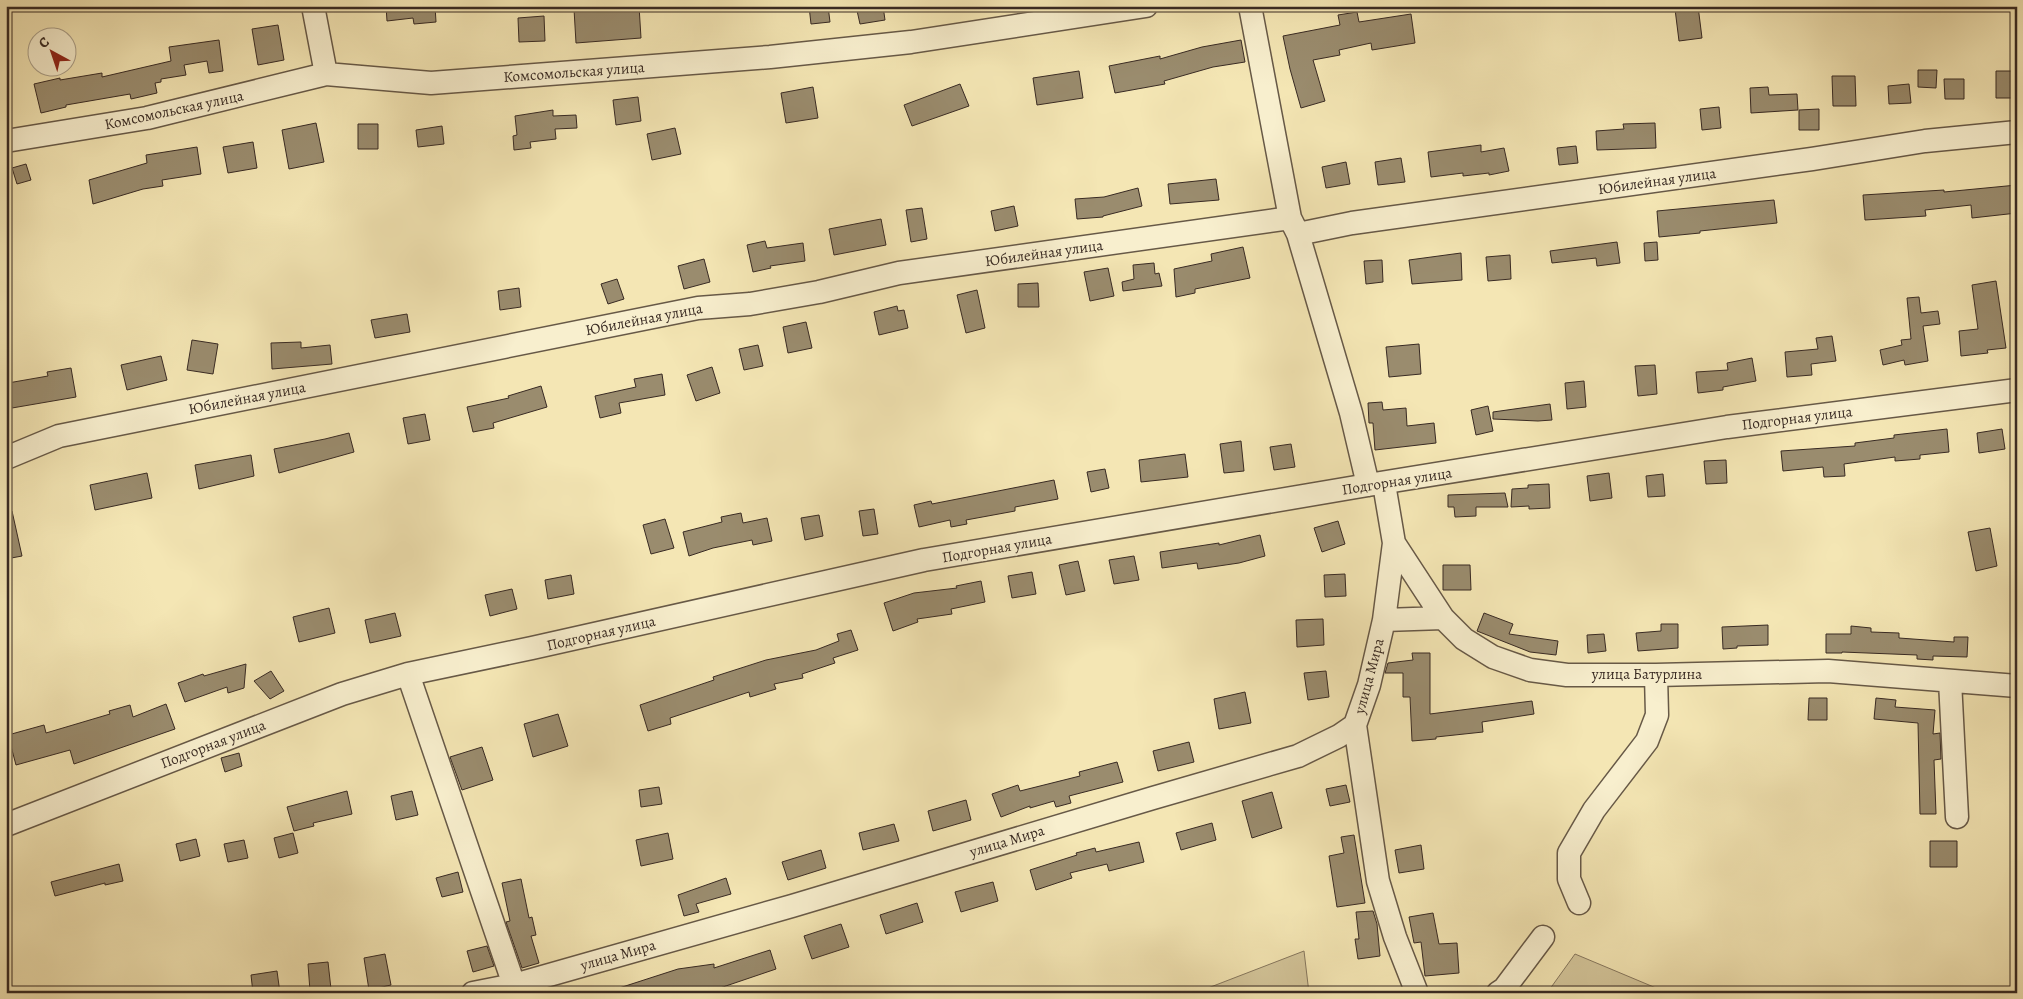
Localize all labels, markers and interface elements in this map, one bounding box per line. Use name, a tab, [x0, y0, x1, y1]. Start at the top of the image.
north arrow	[28, 28, 78, 78]
text: С	[35, 32, 54, 52]
street label: Комсомольская улица	[503, 57, 645, 87]
street label: Комсомольская улица	[103, 85, 245, 135]
street label: Юбилейная улица	[1597, 163, 1717, 199]
street label: Юбилейная улица	[984, 235, 1104, 271]
street label: Юбилейная улица	[584, 298, 704, 340]
street label: Юбилейная улица	[187, 377, 307, 419]
street label: Подгорная улица	[1741, 401, 1853, 435]
street label: Подгорная улица	[1341, 462, 1454, 500]
street label: Подгорная улица	[941, 528, 1054, 568]
street label: Подгорная улица	[545, 611, 658, 655]
street label: улица Мира	[1349, 636, 1389, 717]
street label: улица Батурлина	[1591, 664, 1702, 684]
street label: Подгорная улица	[158, 715, 269, 773]
street label: улица Мира	[966, 820, 1047, 862]
street label: улица Мира	[577, 935, 658, 976]

